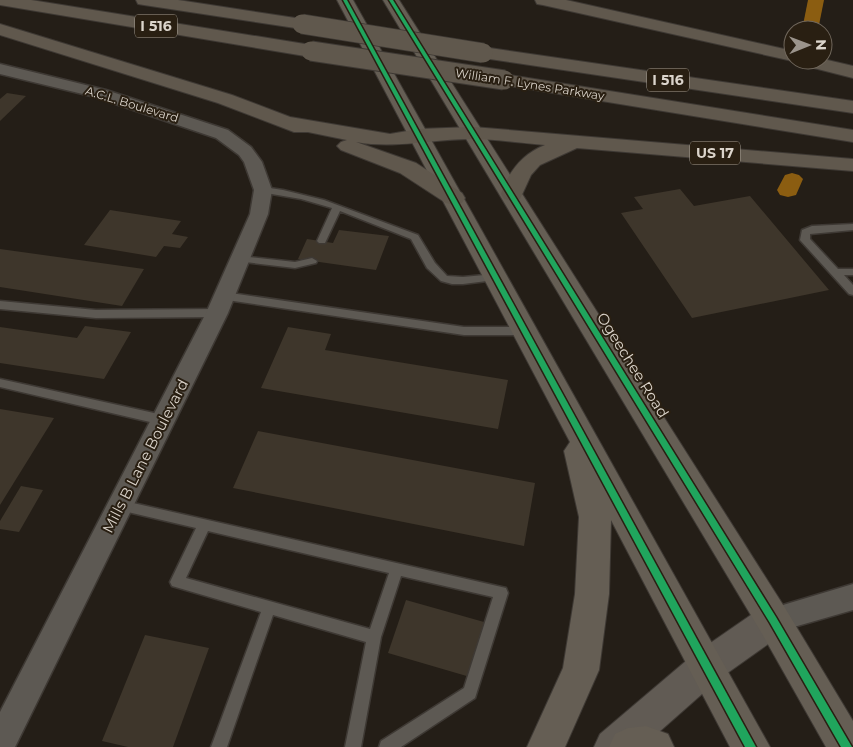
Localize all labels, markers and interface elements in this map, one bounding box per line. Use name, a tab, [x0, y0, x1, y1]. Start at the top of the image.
road number: I 516	[135, 15, 177, 38]
north arrow	[783, 20, 833, 70]
text: N	[812, 39, 830, 51]
street label: William F. Lynes Parkway	[454, 65, 606, 103]
road number: I 516	[647, 68, 689, 92]
street label: A.C.L. Boulevard	[84, 83, 180, 125]
road number: US 17	[690, 142, 740, 164]
street label: Ogeechee Road	[593, 309, 673, 421]
street label: Mills B Lane Boulevard	[98, 376, 192, 536]

